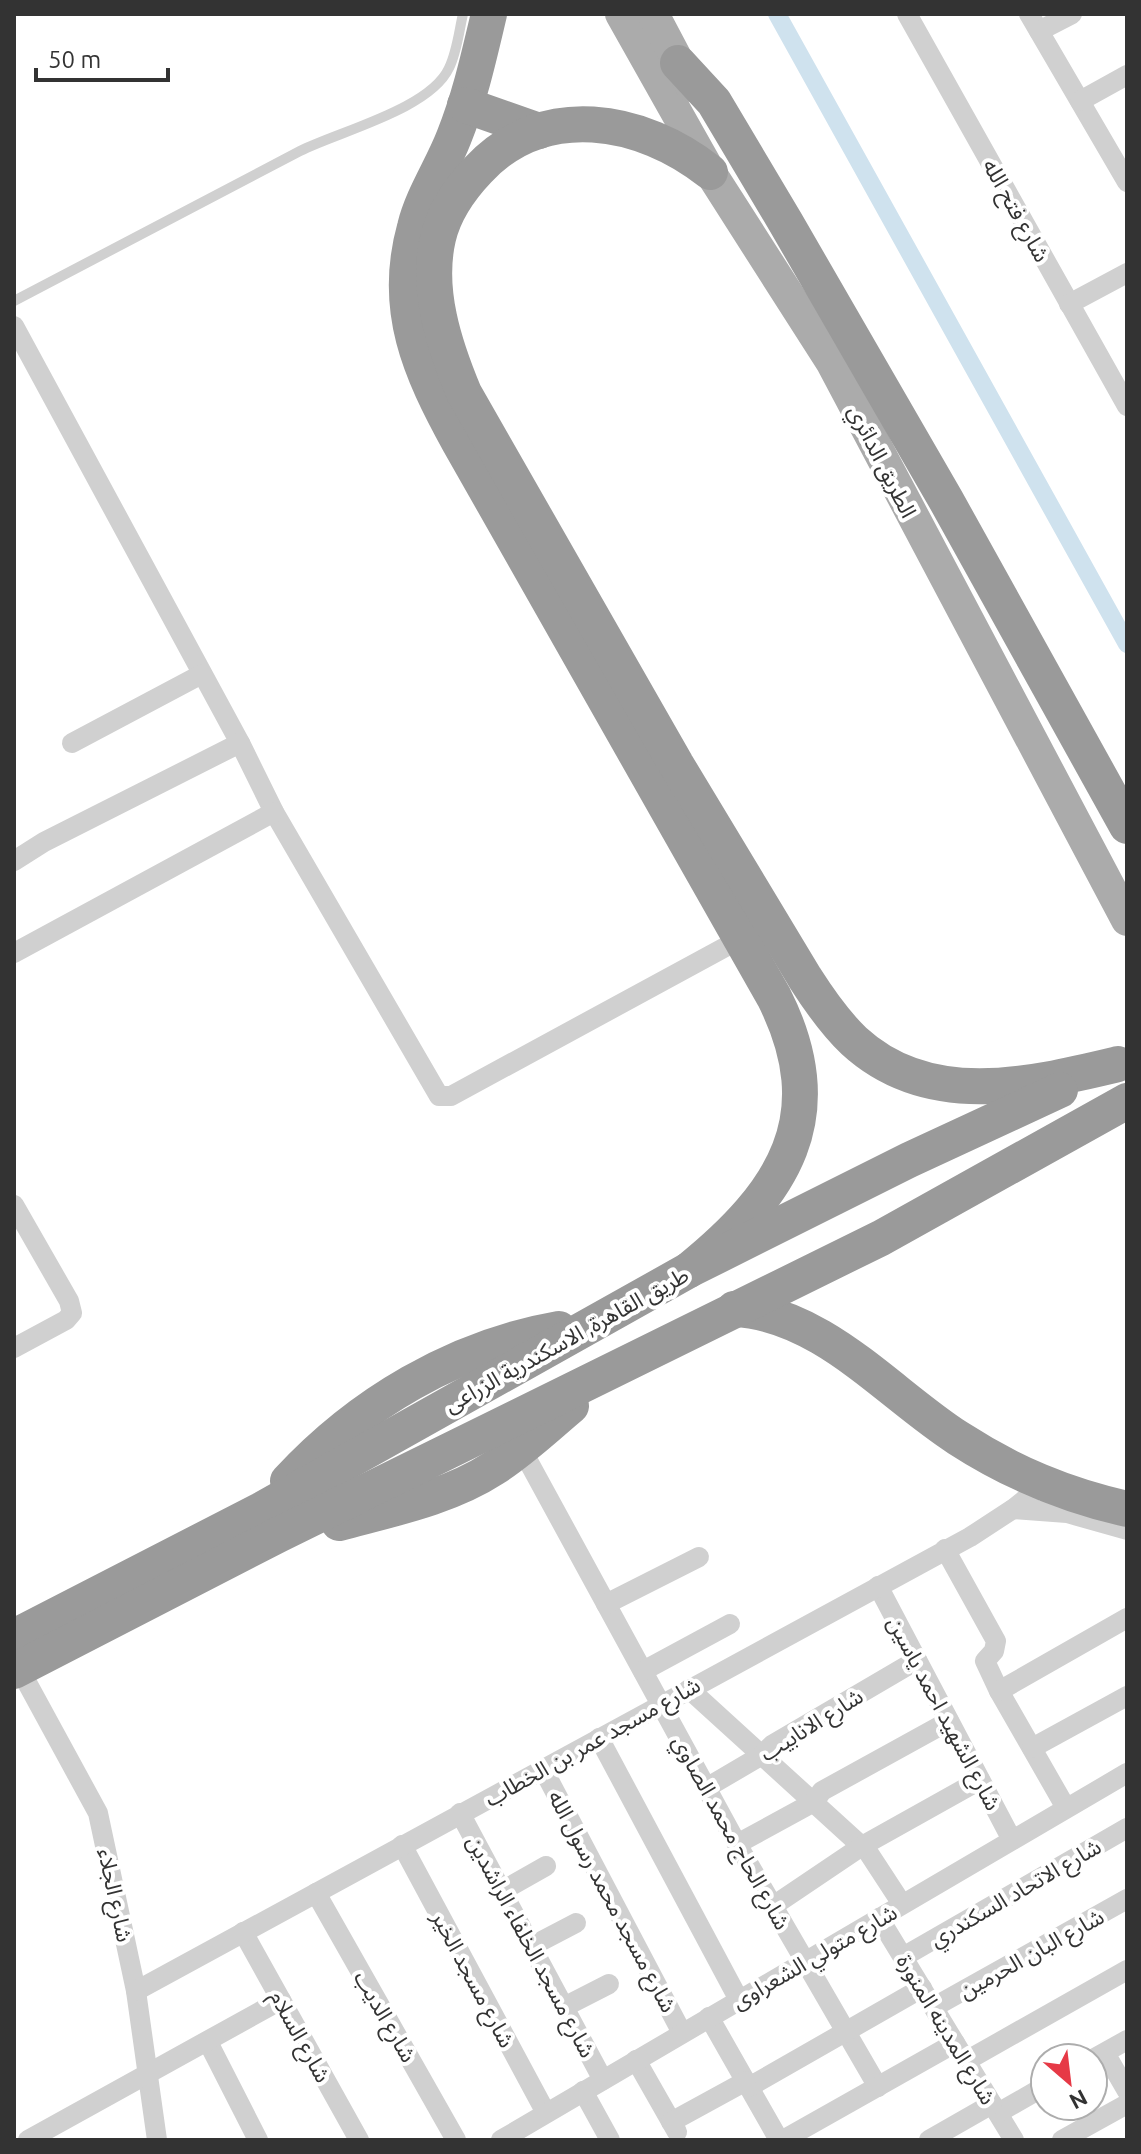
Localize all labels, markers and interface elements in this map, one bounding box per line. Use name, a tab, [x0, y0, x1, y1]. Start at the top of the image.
scale bar	[36, 32, 168, 82]
text: 50 m	[48, 46, 101, 73]
street label: شارع فتح الله	[974, 154, 1055, 268]
street label: الطريق الدائري	[839, 400, 922, 524]
street label: طريق القاهرة, الاسكندرية الزراعى	[439, 1261, 694, 1418]
street label: شارع الشهيد احمد ياسين	[879, 1612, 1007, 1816]
street label: شارع مسجد عمر بن الخطاب	[480, 1671, 706, 1815]
street label: شارع الانابيب	[755, 1683, 870, 1770]
street label: شارع الحاج محمد الصاوي	[664, 1731, 796, 1936]
street label: شارع مسجد محمد رسول الله	[539, 1786, 682, 2019]
street label: شارع مسجد الخلفاء الراشدين	[458, 1831, 601, 2064]
street label: شارع الاتحاد السكندري	[925, 1833, 1108, 1956]
street label: شارع الجلاء	[89, 1846, 138, 1945]
street label: شارع متولي الشعراوى	[727, 1899, 903, 2018]
street label: شارع البان الحرمين	[954, 1903, 1110, 2007]
street label: شارع مسجد الخير	[423, 1906, 520, 2054]
street label: شارع المدينه المنورة	[888, 1949, 1002, 2111]
street label: شارع الديب	[346, 1966, 422, 2069]
street label: شارع السلام	[261, 1986, 337, 2089]
north arrow	[1029, 2042, 1109, 2122]
text: N	[1066, 2085, 1092, 2115]

